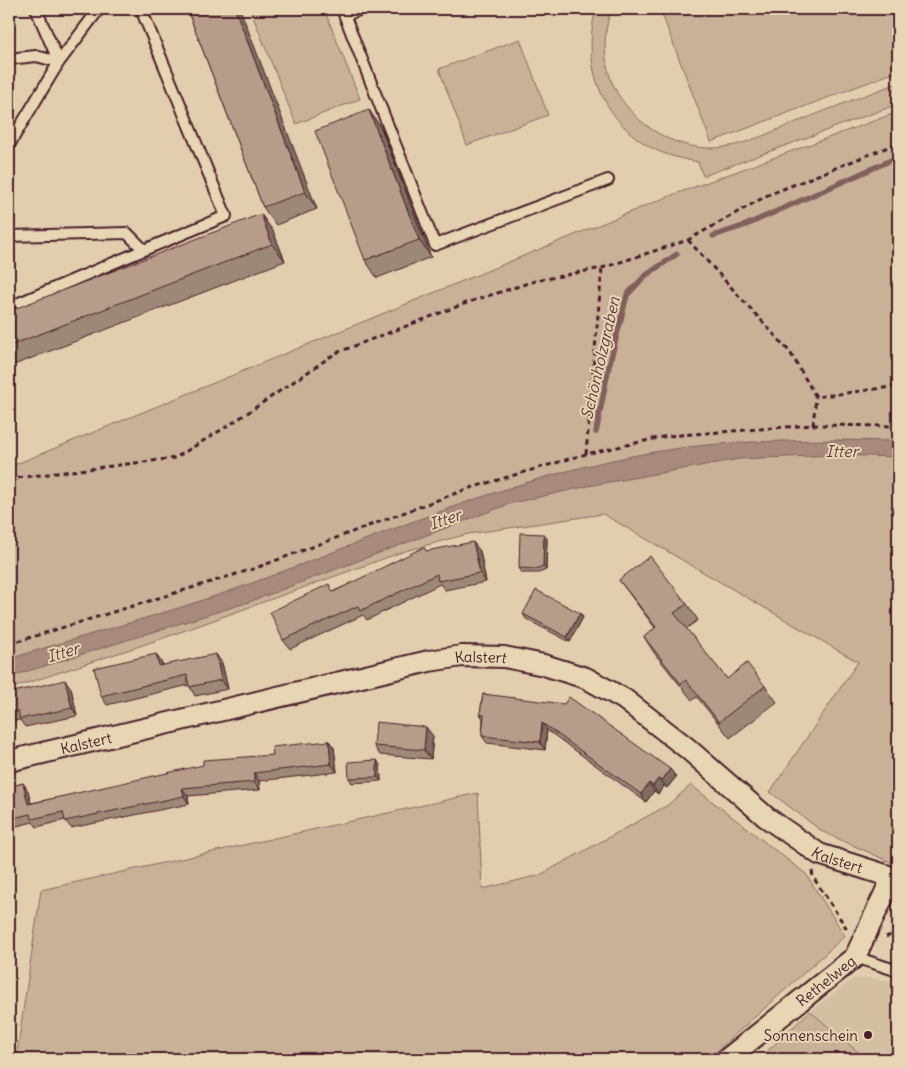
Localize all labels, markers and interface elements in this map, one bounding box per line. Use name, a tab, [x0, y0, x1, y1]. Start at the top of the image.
water label: Schönholzgraben	[576, 294, 624, 421]
water label: Itter	[826, 441, 861, 461]
water label: Itter	[426, 503, 466, 534]
water label: Itter	[45, 637, 84, 666]
street label: Kalstert	[453, 646, 509, 667]
street label: Kalstert	[58, 727, 113, 758]
street label: Kalstert	[808, 842, 865, 877]
street label: Rethelweg	[792, 951, 859, 1010]
place label: Sonnenschein	[764, 1026, 858, 1045]
marker: Sonnenschein	[862, 1029, 874, 1041]

